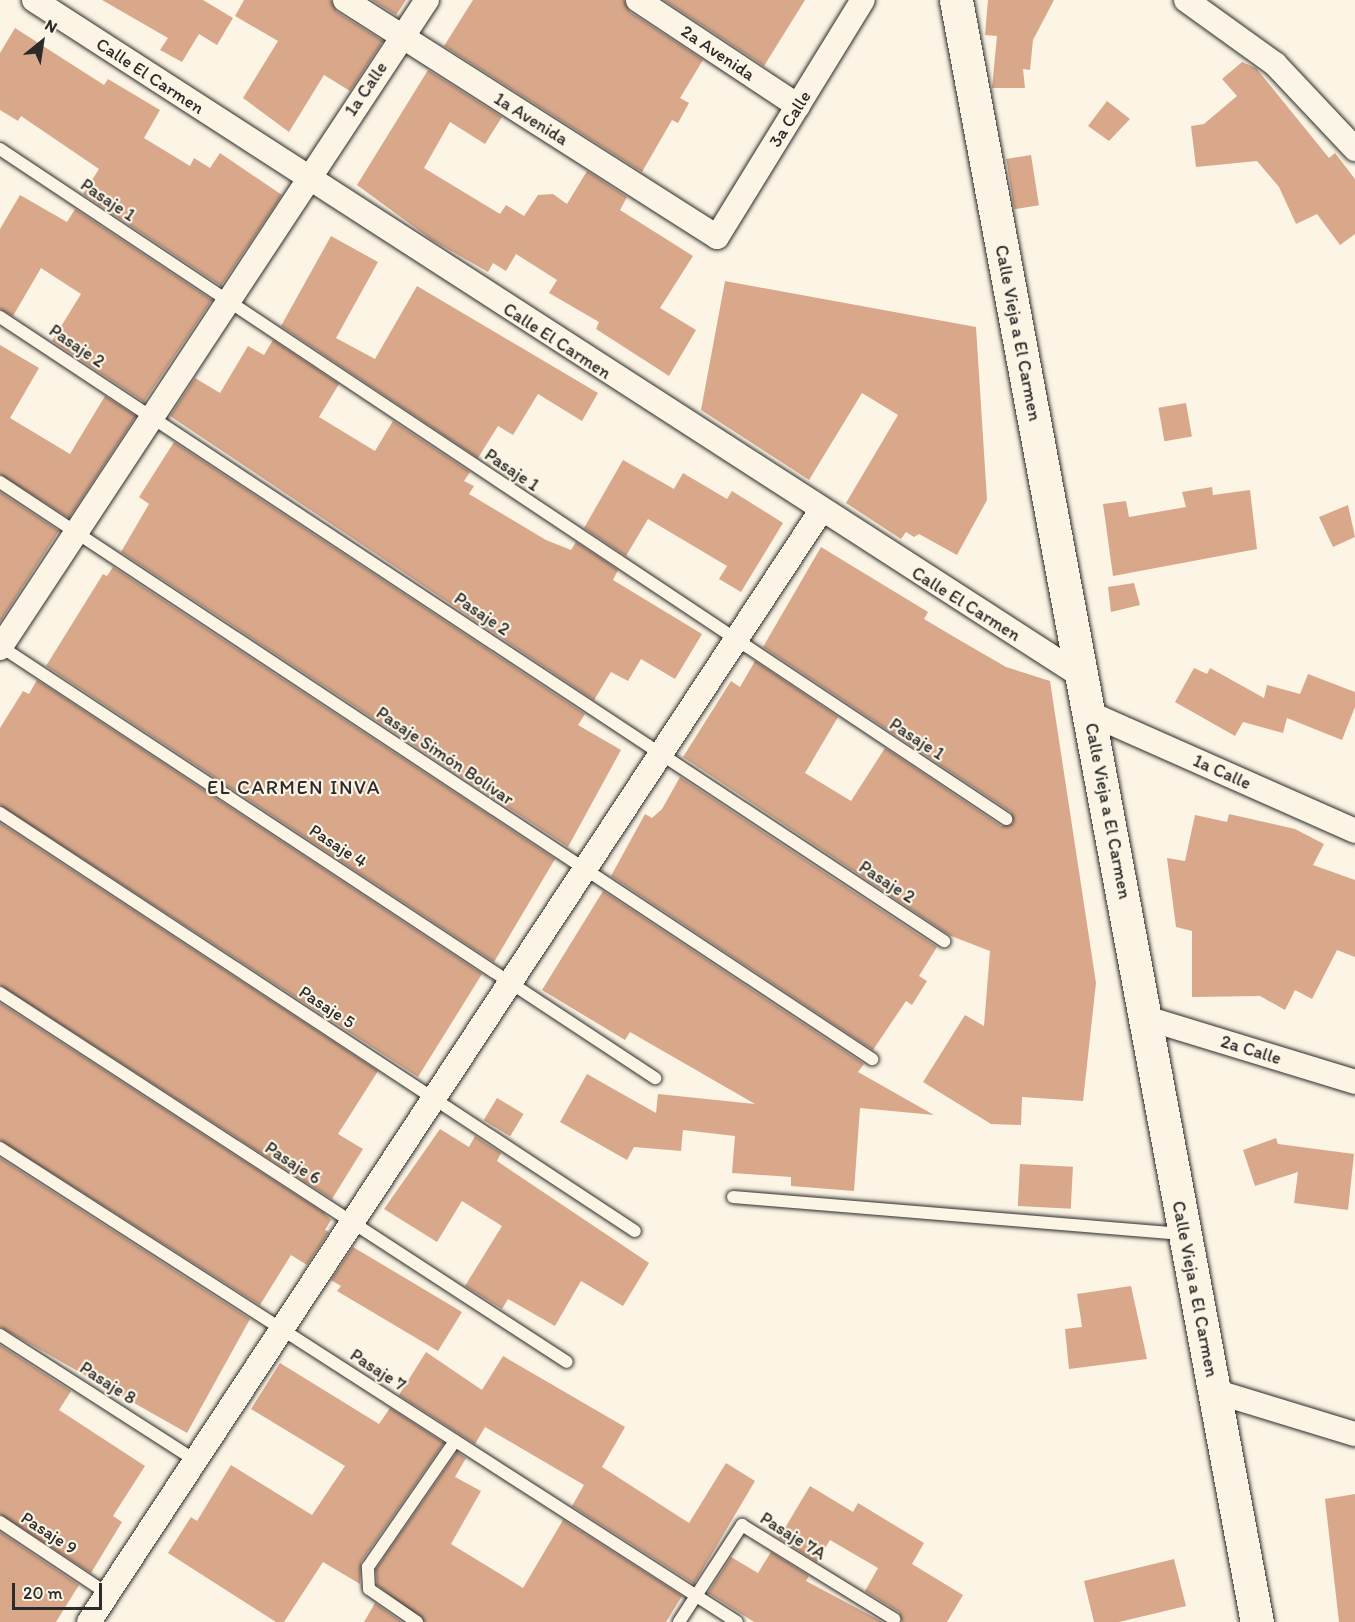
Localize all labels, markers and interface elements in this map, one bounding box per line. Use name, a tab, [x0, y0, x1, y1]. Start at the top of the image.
north arrow	[12, 12, 72, 72]
text: N	[42, 15, 61, 37]
street label: 2a Avenida	[677, 20, 759, 86]
street label: Calle El Carmen	[92, 33, 208, 119]
street label: 1a Calle	[340, 57, 392, 121]
street label: 3a Calle	[764, 87, 816, 151]
street label: 1a Avenida	[490, 88, 572, 150]
street label: Pasaje 1	[76, 174, 140, 226]
street label: Calle Vieja a El Carmen	[990, 243, 1046, 423]
street label: Calle El Carmen	[499, 298, 615, 384]
street label: Pasaje 2	[45, 320, 109, 372]
street label: Pasaje 1	[480, 444, 544, 496]
street label: Calle El Carmen	[908, 562, 1024, 646]
street label: Pasaje 2	[450, 588, 514, 640]
street label: Pasaje Simón Bolívar	[372, 702, 518, 810]
street label: Pasaje 1	[885, 713, 949, 765]
street label: Calle Vieja a El Carmen	[1080, 721, 1136, 901]
street label: 1a Calle	[1190, 750, 1254, 794]
district label: EL CARMEN INVA	[206, 775, 382, 799]
street label: Pasaje 4	[305, 820, 371, 872]
street label: Pasaje 2	[855, 856, 919, 908]
street label: Pasaje 5	[295, 981, 359, 1033]
street label: 2a Calle	[1218, 1031, 1284, 1069]
street label: Pasaje 6	[261, 1137, 325, 1189]
street label: Calle Vieja a El Carmen	[1167, 1199, 1223, 1379]
street label: Pasaje 7	[346, 1344, 410, 1396]
street label: Pasaje 8	[76, 1357, 140, 1409]
street label: Pasaje 9	[17, 1507, 81, 1559]
street label: Pasaje 7A	[756, 1507, 830, 1565]
scale bar	[15, 1571, 105, 1609]
text: 20 m	[23, 1582, 63, 1604]

